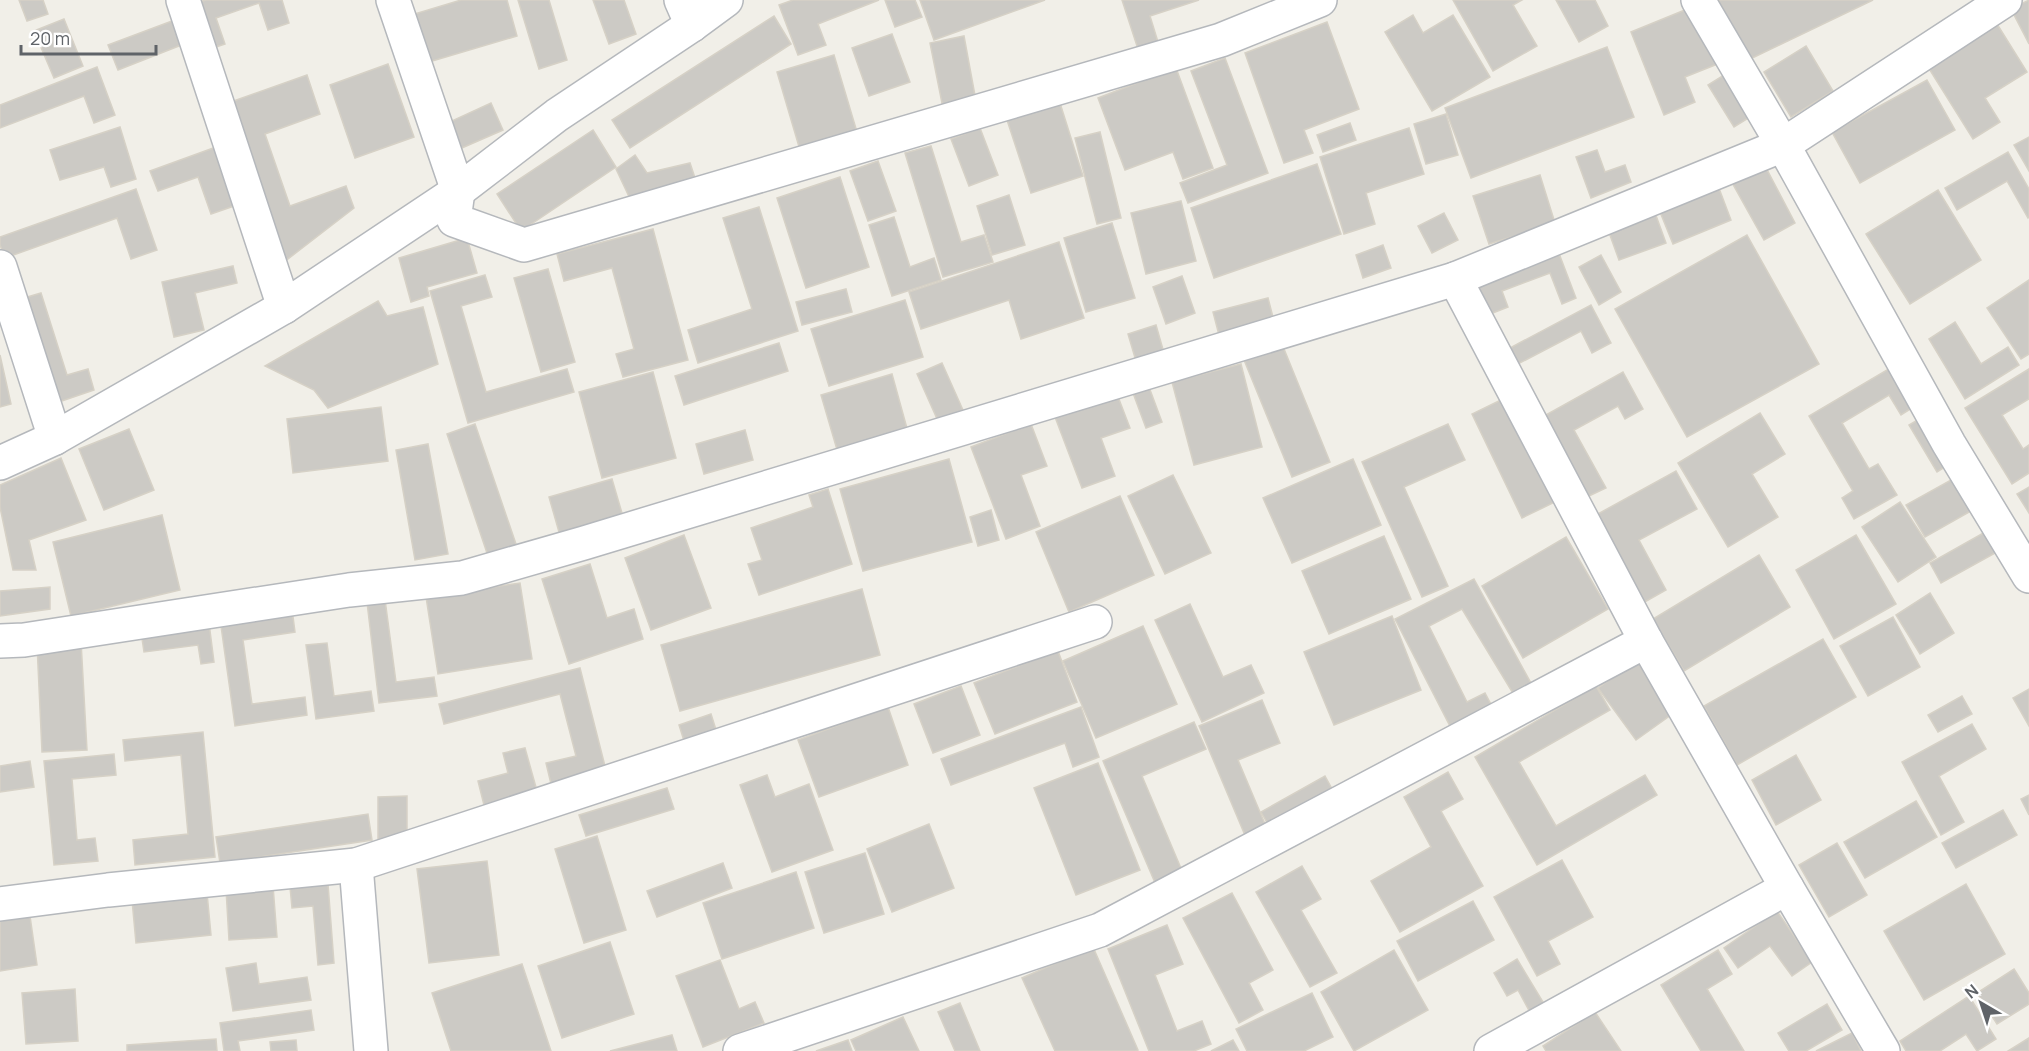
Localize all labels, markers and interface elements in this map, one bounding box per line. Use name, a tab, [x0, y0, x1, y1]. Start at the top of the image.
scale bar	[21, 18, 156, 56]
text: 20 m	[30, 26, 70, 50]
north arrow	[1951, 973, 2011, 1033]
text: N	[1960, 979, 1983, 1004]

